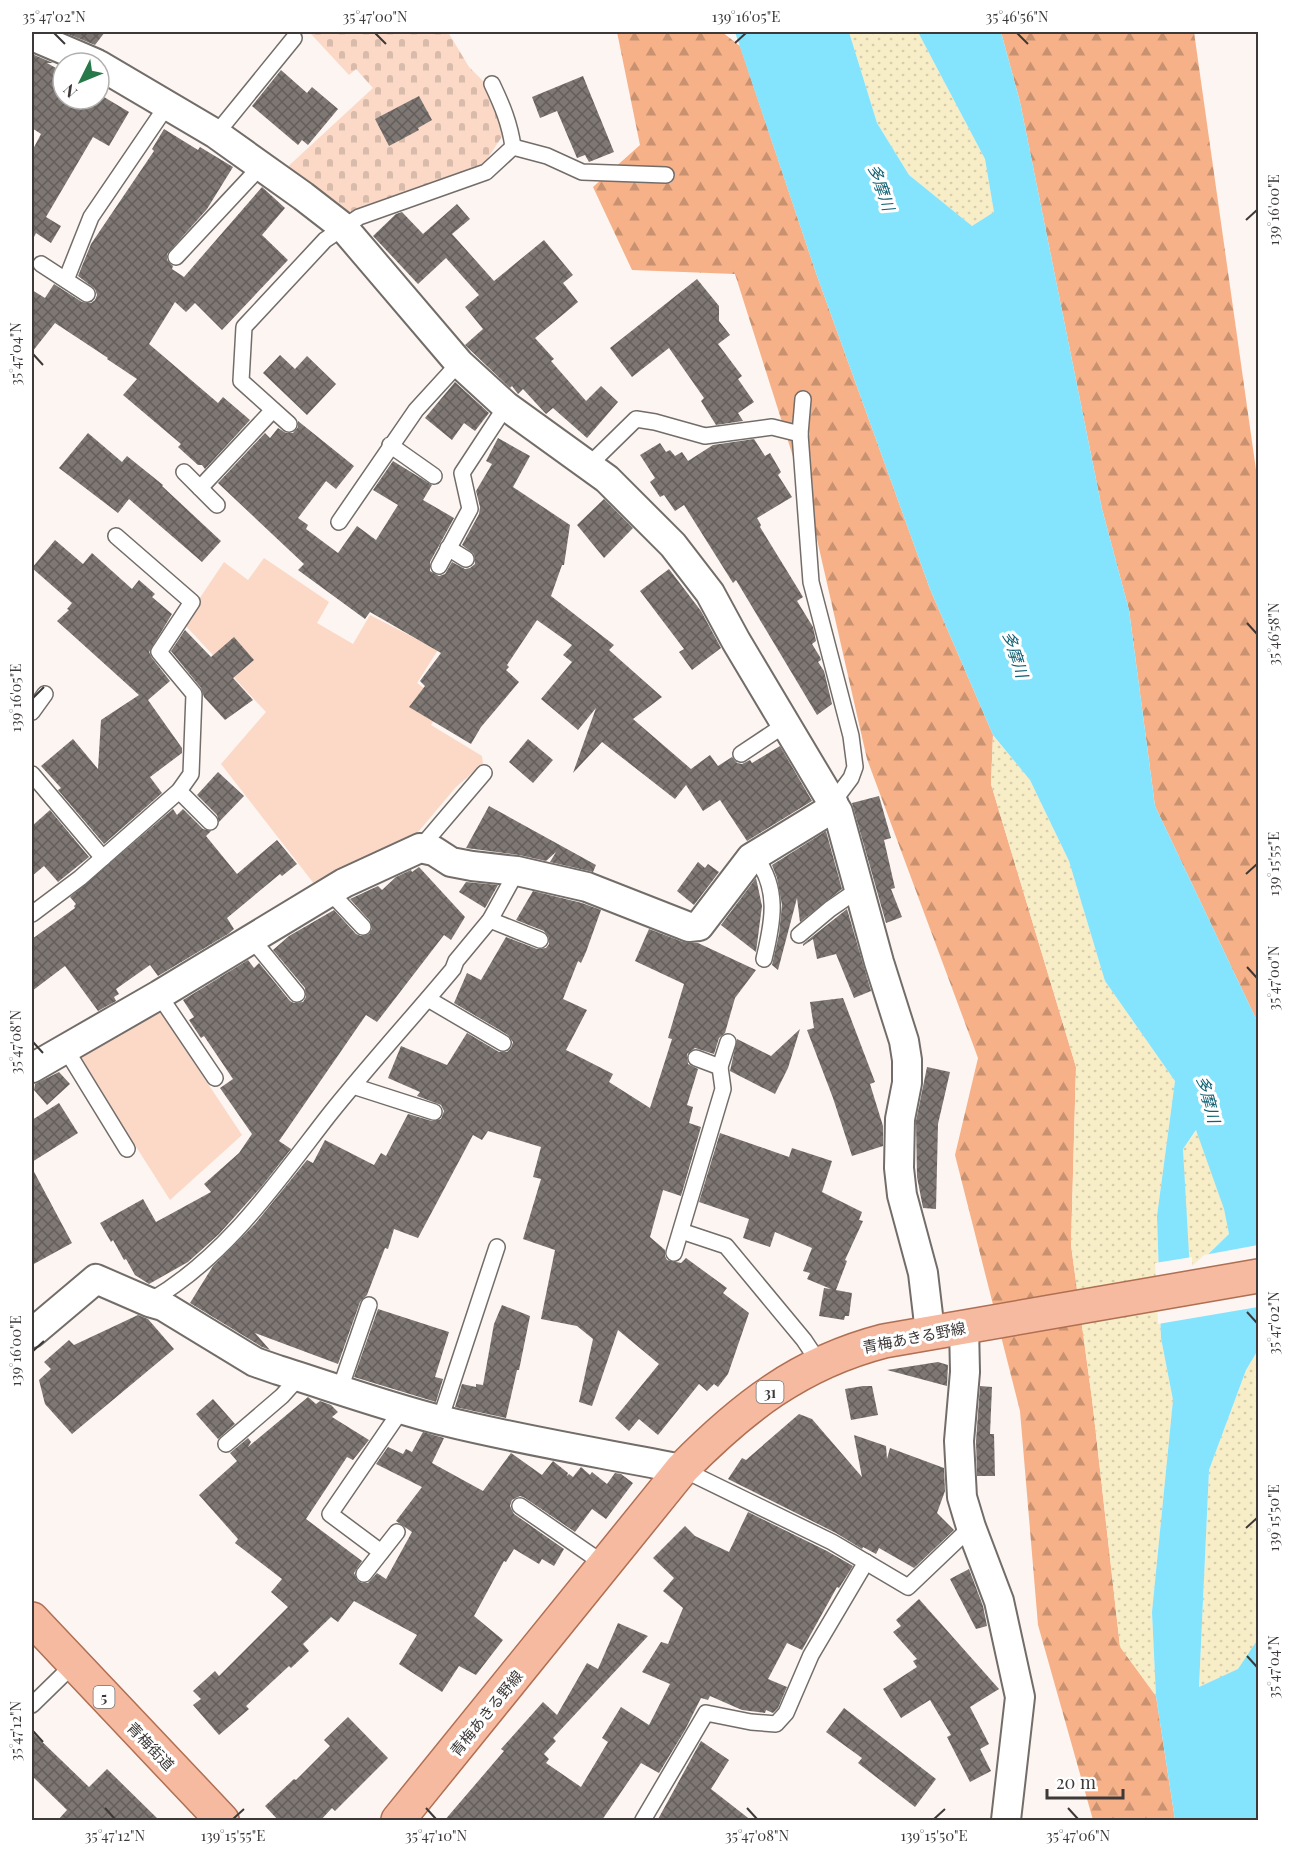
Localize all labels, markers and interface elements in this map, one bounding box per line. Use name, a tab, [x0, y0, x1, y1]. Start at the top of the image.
text: 35°47'02"N	[22, 6, 86, 26]
text: 35°47'00"N	[342, 6, 408, 26]
text: 139°16'05"E	[712, 6, 780, 26]
text: 35°46'56"N	[985, 6, 1049, 26]
north arrow	[51, 51, 111, 111]
text: N	[58, 80, 81, 103]
water label: 多摩川	[864, 161, 900, 215]
text: 139°16'00"E	[1263, 174, 1283, 246]
text: 35°47'04"N	[5, 322, 25, 386]
text: 35°46'58"N	[1263, 602, 1283, 666]
water label: 多摩川	[999, 628, 1034, 682]
text: 139°16'05"E	[5, 664, 25, 732]
text: 139°15'55"E	[1263, 832, 1283, 896]
text: 35°47'00"N	[1263, 945, 1283, 1011]
text: 35°47'08"N	[5, 1009, 25, 1074]
water label: 多摩川	[1193, 1073, 1226, 1127]
text: 35°47'02"N	[1263, 1291, 1283, 1355]
text: 139°16'00"E	[5, 1315, 25, 1387]
street label: 青梅あきる野線	[861, 1317, 967, 1357]
road number: 31	[756, 1381, 784, 1403]
text: 139°15'50"E	[1263, 1484, 1283, 1552]
text: 35°47'04"N	[1263, 1635, 1283, 1699]
street label: 青梅あきる野線	[445, 1666, 527, 1760]
road number: 5	[94, 1686, 114, 1708]
text: 35°47'12"N	[5, 1700, 25, 1761]
street label: 青梅街道	[123, 1717, 179, 1775]
scale bar	[1047, 1762, 1124, 1800]
text: 20 m	[1056, 1770, 1096, 1794]
text: 35°47'12"N	[85, 1825, 146, 1845]
text: 139°15'55"E	[201, 1825, 265, 1845]
text: 35°47'10"N	[405, 1825, 467, 1845]
text: 35°47'08"N	[725, 1825, 790, 1845]
text: 139°15'50"E	[900, 1825, 968, 1845]
text: 35°47'06"N	[1046, 1825, 1110, 1845]

